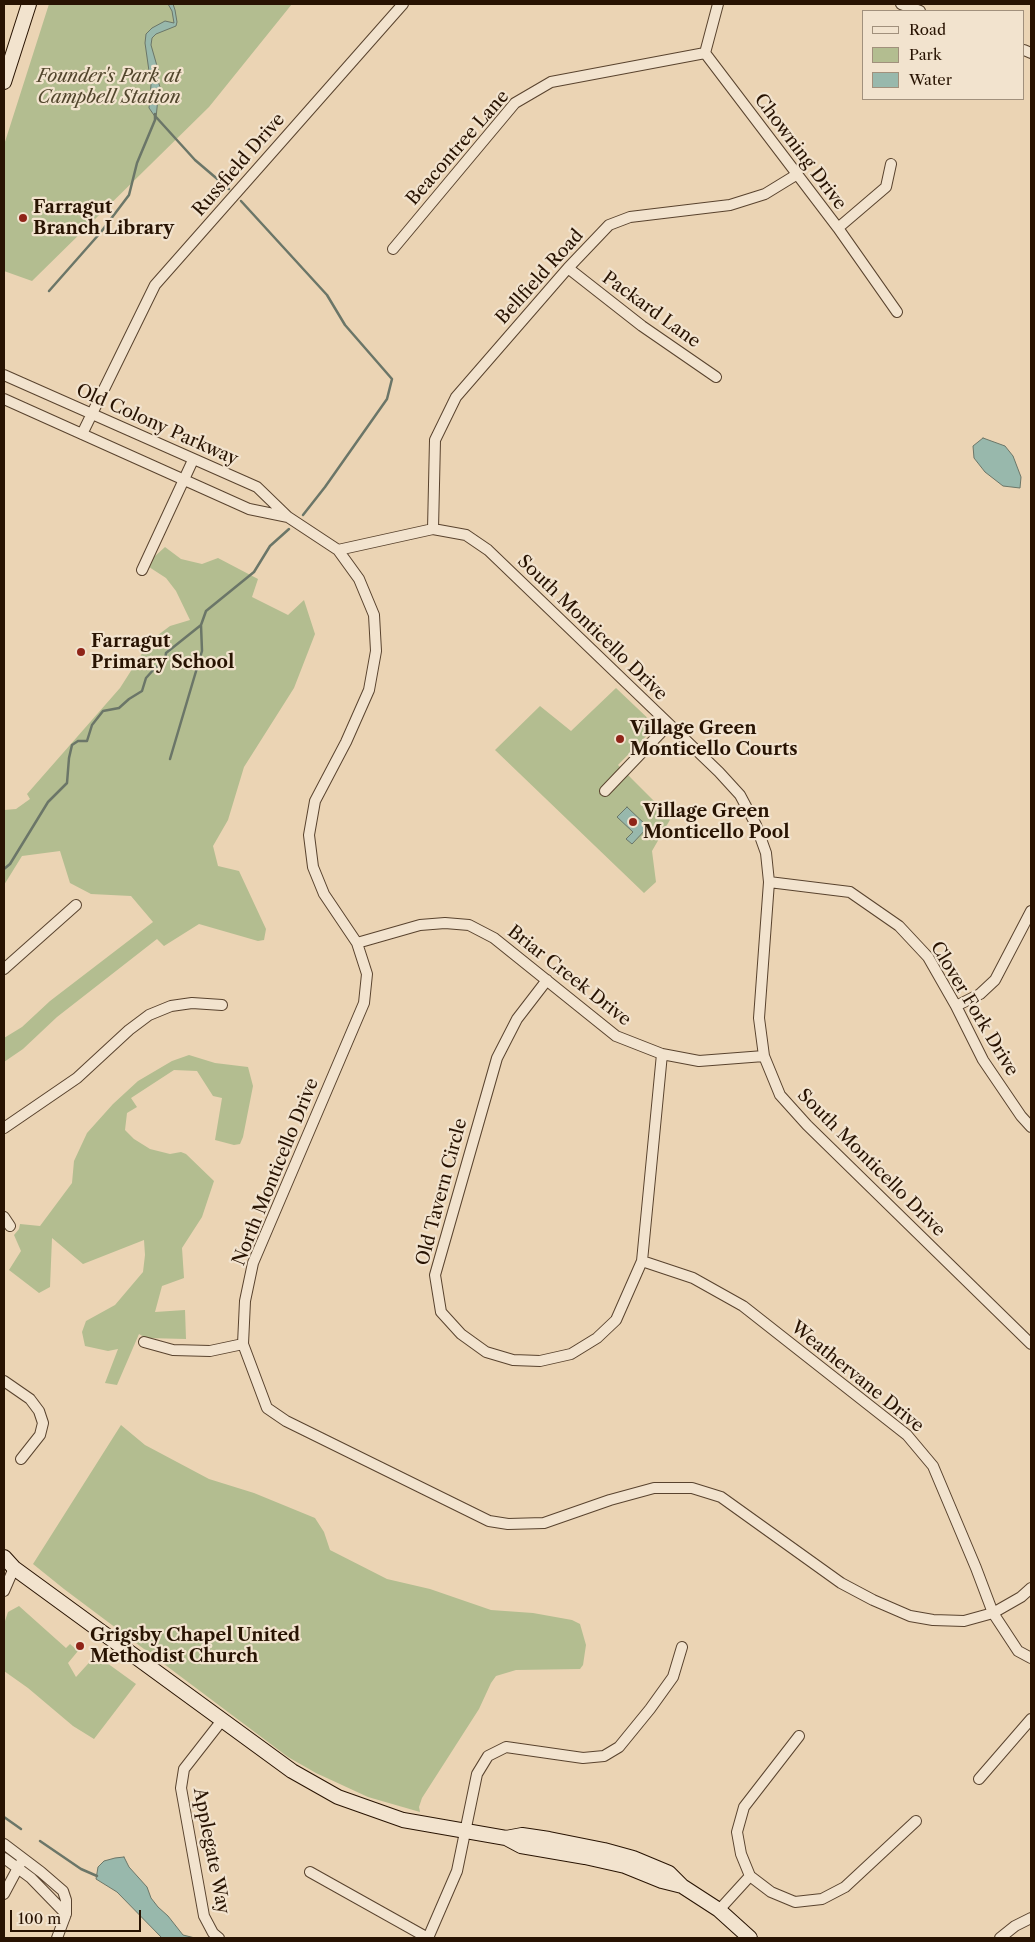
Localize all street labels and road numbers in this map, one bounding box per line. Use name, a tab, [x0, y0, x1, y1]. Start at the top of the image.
street label: Beacontree Lane	[402, 86, 514, 210]
street label: Chowning Drive	[749, 90, 851, 214]
street label: Russfield Drive	[188, 109, 290, 221]
street label: Bellfield Road	[492, 225, 588, 329]
street label: Packard Lane	[598, 267, 704, 353]
street label: Old Colony Parkway	[73, 380, 241, 470]
street label: South Monticello Drive	[513, 551, 671, 705]
street label: Briar Creek Drive	[503, 921, 635, 1031]
street label: Clover Fork Drive	[925, 938, 1023, 1080]
street label: North Monticello Drive	[228, 1075, 324, 1269]
street label: South Monticello Drive	[793, 1085, 949, 1241]
street label: Old Tavern Circle	[412, 1116, 472, 1268]
street label: Weathervane Drive	[786, 1317, 928, 1437]
street label: Applegate Way	[188, 1786, 234, 1916]

